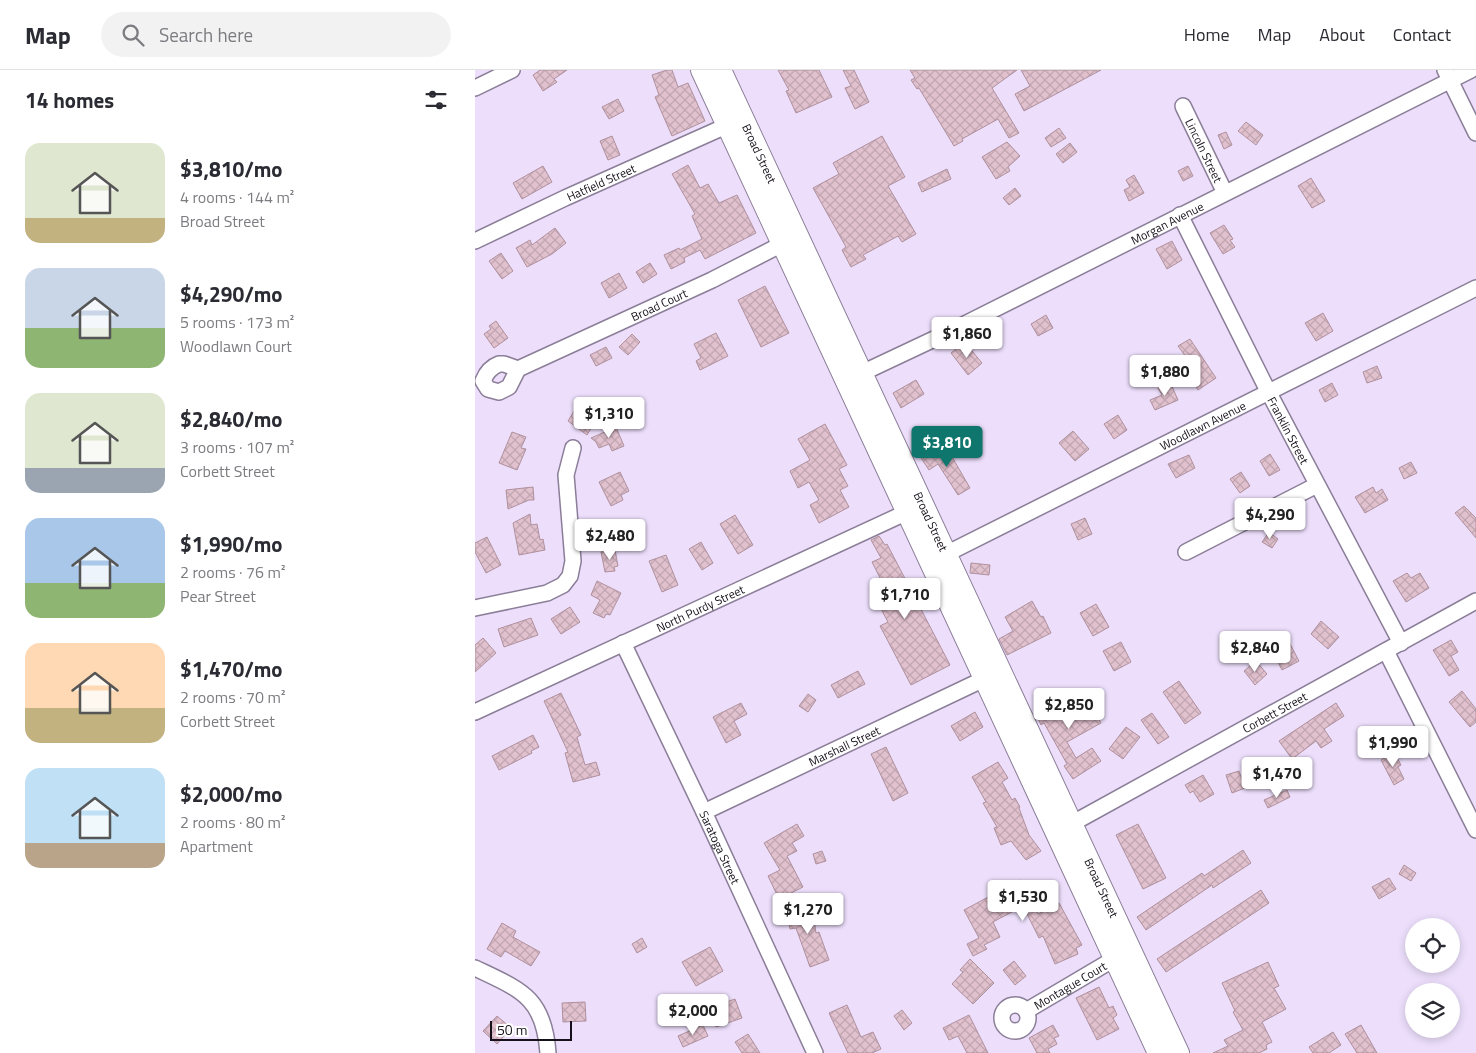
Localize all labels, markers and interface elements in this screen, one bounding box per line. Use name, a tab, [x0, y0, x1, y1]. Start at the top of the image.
search box	[101, 12, 451, 57]
text: Map	[25, 17, 71, 53]
text: Search here	[159, 20, 253, 49]
icon: search	[119, 21, 147, 49]
text: Home	[1184, 21, 1230, 48]
text: Map	[1258, 21, 1291, 48]
text: About	[1319, 21, 1365, 48]
text: Contact	[1393, 21, 1451, 48]
text: 14 homes	[25, 84, 114, 116]
icon: filters	[422, 86, 450, 114]
street label: Lincoln Street	[1181, 115, 1228, 186]
street label: Broad Street	[738, 120, 782, 187]
text: $3,810/mo	[180, 153, 282, 185]
street label: Hatfield Street	[563, 158, 639, 206]
icon: home	[65, 163, 125, 223]
text: 4 rooms · 144 m²	[180, 185, 294, 209]
street label: Morgan Avenue	[1127, 196, 1207, 249]
text: Broad Street	[180, 209, 265, 233]
text: $4,290/mo	[180, 278, 282, 310]
street label: Broad Court	[628, 283, 691, 326]
icon: home	[65, 288, 125, 348]
text: 5 rooms · 173 m²	[180, 310, 294, 334]
pin: $1,860	[926, 316, 1008, 359]
text: $1,860	[942, 321, 992, 345]
text: Woodlawn Court	[180, 334, 292, 358]
pin: $1,880	[1124, 354, 1206, 397]
text: $1,880	[1140, 359, 1190, 383]
street label: Franklin Street	[1263, 393, 1315, 468]
pin: $1,310	[568, 396, 650, 439]
street label: Woodlawn Avenue	[1156, 396, 1249, 455]
text: $1,310	[584, 401, 634, 425]
text: $2,840/mo	[180, 403, 282, 435]
icon: home	[65, 413, 125, 473]
pin: $3,810	[906, 426, 988, 468]
text: $3,810	[922, 430, 972, 454]
text: 3 rooms · 107 m²	[180, 435, 294, 459]
text: Corbett Street	[180, 459, 275, 483]
street label: Broad Street	[909, 488, 954, 555]
pin: $4,290	[1229, 498, 1311, 540]
text: $4,290	[1245, 502, 1295, 526]
pin: $2,480	[569, 518, 651, 561]
text: $2,480	[585, 523, 635, 547]
text: $1,990/mo	[180, 528, 282, 560]
icon: home	[65, 538, 125, 598]
text: 2 rooms · 76 m²	[180, 560, 285, 584]
pin: $1,710	[864, 578, 946, 620]
street label: North Purdy Street	[653, 579, 748, 636]
text: $1,710	[880, 582, 930, 606]
text: Pear Street	[180, 584, 256, 608]
pin: $2,840	[1214, 630, 1296, 673]
text: $2,840	[1230, 635, 1280, 659]
text: $1,470/mo	[180, 653, 282, 685]
icon: home	[65, 663, 125, 723]
text: 2 rooms · 70 m²	[180, 685, 285, 709]
street label: Corbett Street	[1239, 686, 1311, 738]
pin: $2,850	[1028, 688, 1110, 730]
text: $2,850	[1044, 692, 1094, 716]
text: Corbett Street	[180, 709, 275, 733]
street label: Marshall Street	[805, 720, 884, 771]
pin: $1,990	[1352, 726, 1434, 768]
text: $1,990	[1368, 730, 1418, 754]
pin: $1,470	[1236, 756, 1318, 799]
text: $1,470	[1252, 761, 1302, 785]
text: $2,000/mo	[180, 778, 282, 810]
icon: home	[65, 788, 125, 848]
street label: Saratoga Street	[695, 807, 746, 888]
text: 2 rooms · 80 m²	[180, 810, 285, 834]
text: Apartment	[180, 834, 253, 858]
street label: Broad Street	[1080, 855, 1124, 921]
pin: $1,530	[982, 880, 1064, 922]
text: $1,530	[998, 884, 1048, 908]
pin: $1,270	[767, 892, 849, 935]
text: $1,270	[783, 897, 833, 921]
map controls	[1405, 918, 1460, 1038]
button: locate	[1405, 918, 1460, 973]
street label: Montague Court	[1030, 956, 1111, 1014]
button: layers	[1405, 983, 1460, 1038]
pin: $2,000	[652, 994, 734, 1036]
text: $2,000	[668, 998, 718, 1022]
scale bar	[490, 1018, 573, 1041]
text: 50 m	[497, 1019, 527, 1040]

